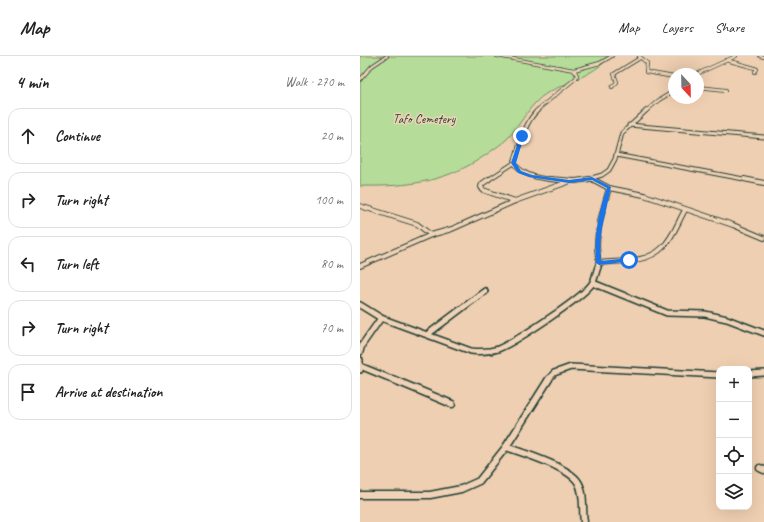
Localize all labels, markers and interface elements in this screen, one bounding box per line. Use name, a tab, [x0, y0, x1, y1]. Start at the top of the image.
text: Map	[20, 16, 50, 40]
text: Map	[618, 19, 640, 36]
text: Layers	[662, 19, 693, 36]
text: Share	[715, 19, 744, 36]
north arrow	[668, 68, 704, 104]
text: 4 min	[16, 72, 49, 93]
text: Walk · 270 m	[285, 74, 344, 90]
park label: Tafo Cemetery	[393, 111, 457, 127]
icon: ahead	[17, 125, 39, 147]
text: Continue	[55, 127, 100, 146]
route end	[513, 127, 531, 145]
text: 20 m	[321, 128, 343, 144]
icon: right	[17, 189, 39, 211]
text: Turn right	[55, 191, 108, 210]
text: 100 m	[315, 192, 343, 208]
route start	[620, 251, 638, 269]
icon: left	[17, 253, 39, 275]
text: Turn left	[55, 255, 98, 274]
text: 80 m	[321, 256, 343, 272]
icon: right	[17, 317, 39, 339]
text: Turn right	[55, 319, 108, 338]
text: 70 m	[321, 320, 343, 336]
map controls	[716, 366, 752, 510]
button: +	[716, 366, 752, 402]
icon: arrive	[17, 381, 39, 403]
text: Arrive at destination	[55, 383, 162, 402]
button: −	[716, 402, 752, 438]
button: locate	[716, 438, 752, 474]
button: layers	[716, 474, 752, 510]

